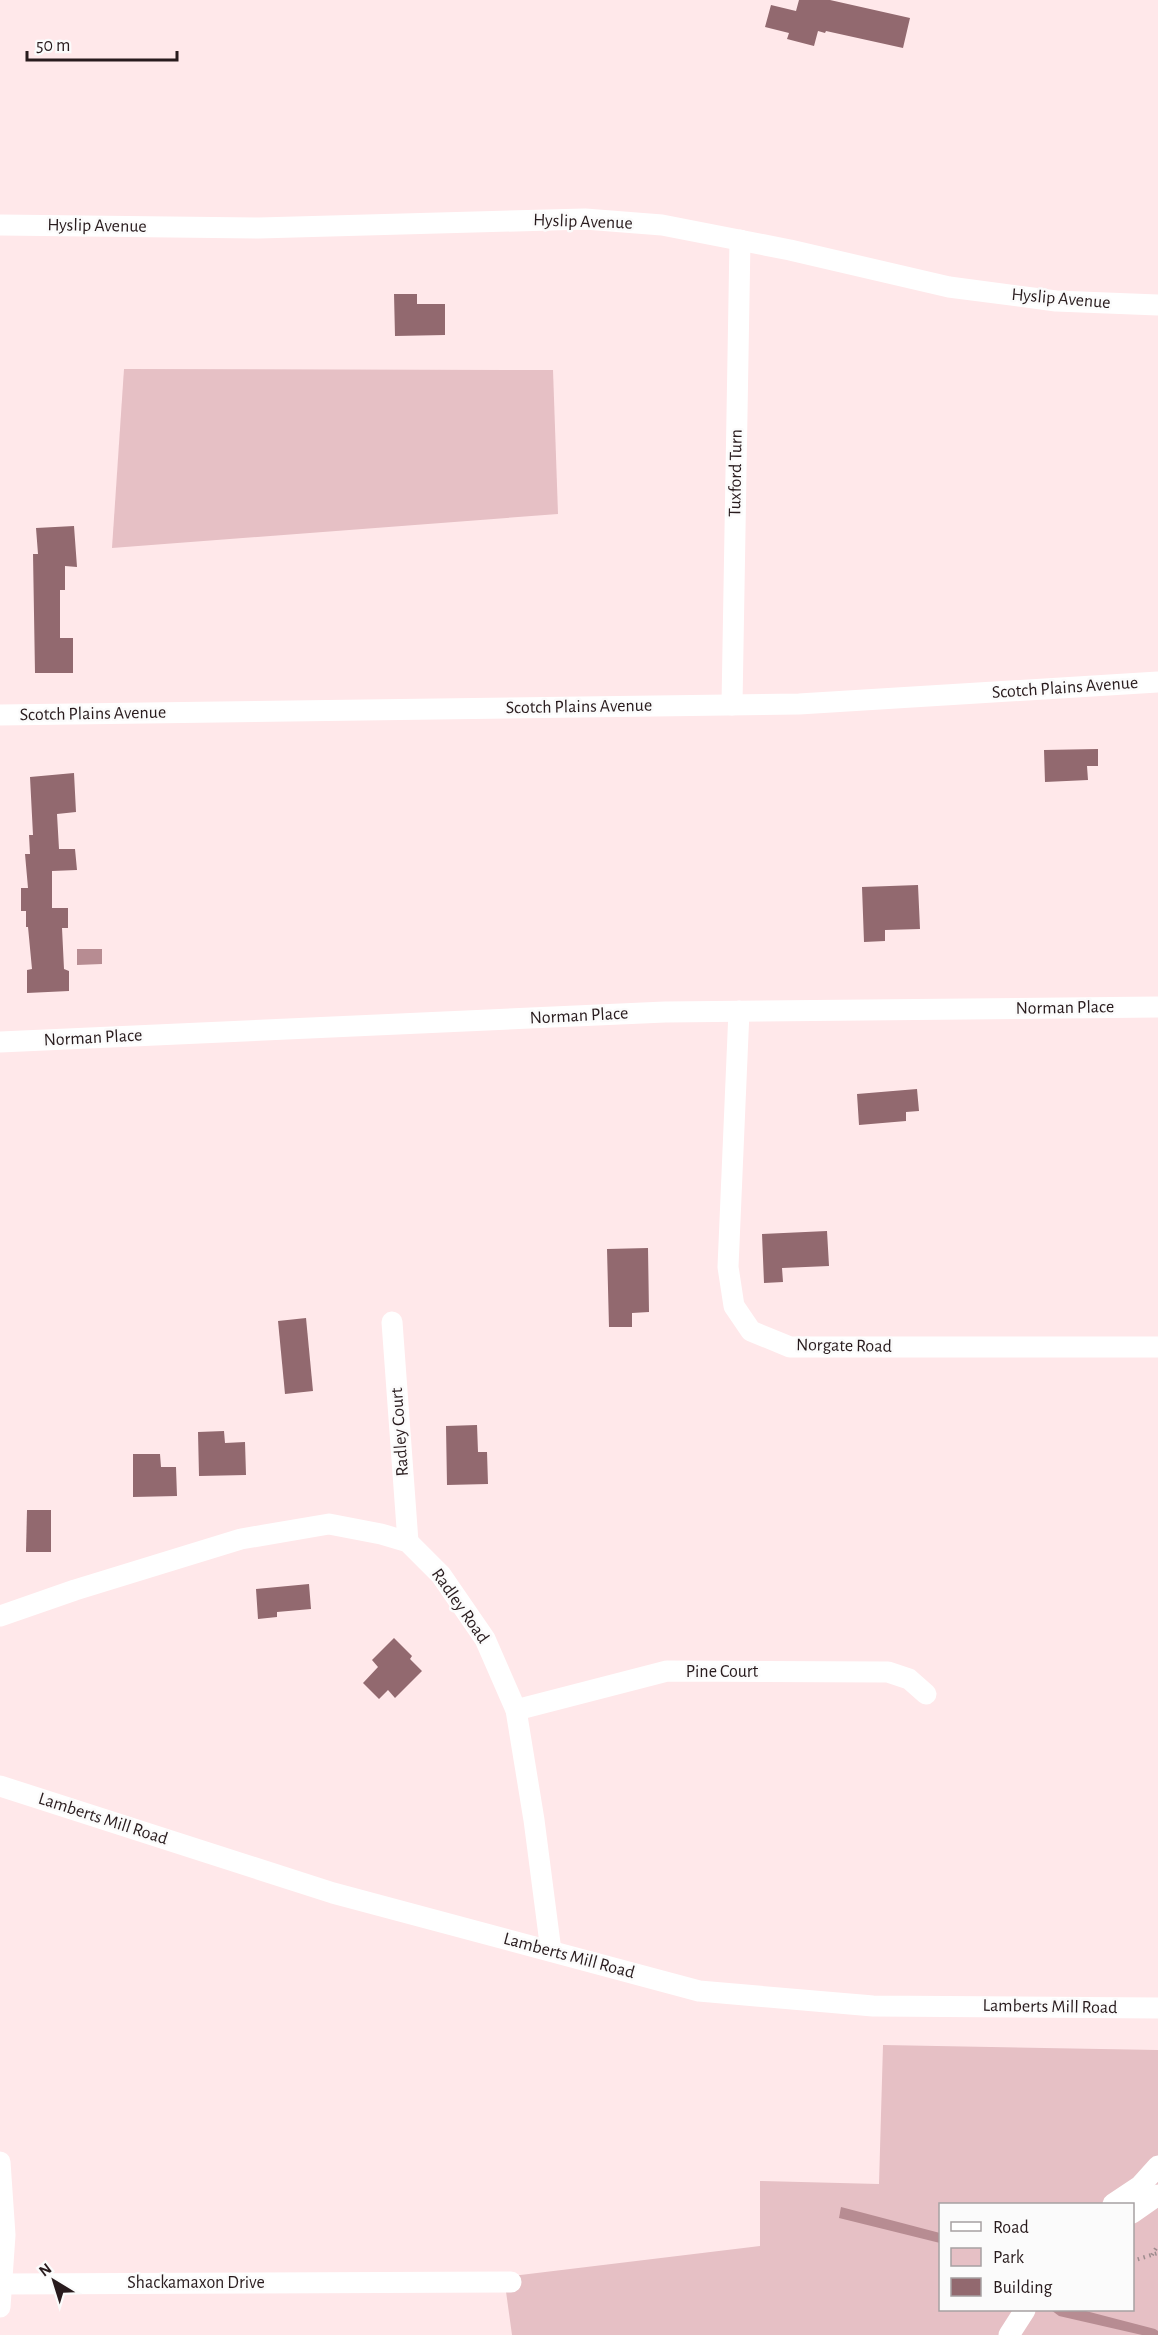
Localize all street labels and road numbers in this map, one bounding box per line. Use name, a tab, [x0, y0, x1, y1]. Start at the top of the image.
street label: Hyslip Avenue	[533, 211, 633, 233]
street label: Hyslip Avenue	[47, 216, 147, 236]
street label: Hyslip Avenue	[1011, 286, 1111, 312]
street label: Tuxford Turn	[726, 429, 746, 517]
street label: Scotch Plains Avenue	[991, 674, 1139, 702]
street label: Scotch Plains Avenue	[506, 697, 652, 717]
street label: Scotch Plains Avenue	[20, 704, 166, 724]
street label: Norman Place	[1016, 998, 1114, 1018]
street label: Norman Place	[529, 1004, 629, 1028]
street label: Norman Place	[43, 1026, 143, 1050]
street label: Norgate Road	[796, 1336, 892, 1356]
street label: Radley Court	[388, 1387, 412, 1477]
street label: Radley Road	[428, 1565, 492, 1647]
street label: Pine Court	[686, 1663, 759, 1681]
street label: Lamberts Mill Road	[36, 1790, 170, 1848]
street label: Lamberts Mill Road	[501, 1930, 637, 1982]
street label: Lamberts Mill Road	[982, 1997, 1118, 2017]
street label: Shackamaxon Drive	[127, 2274, 265, 2292]

